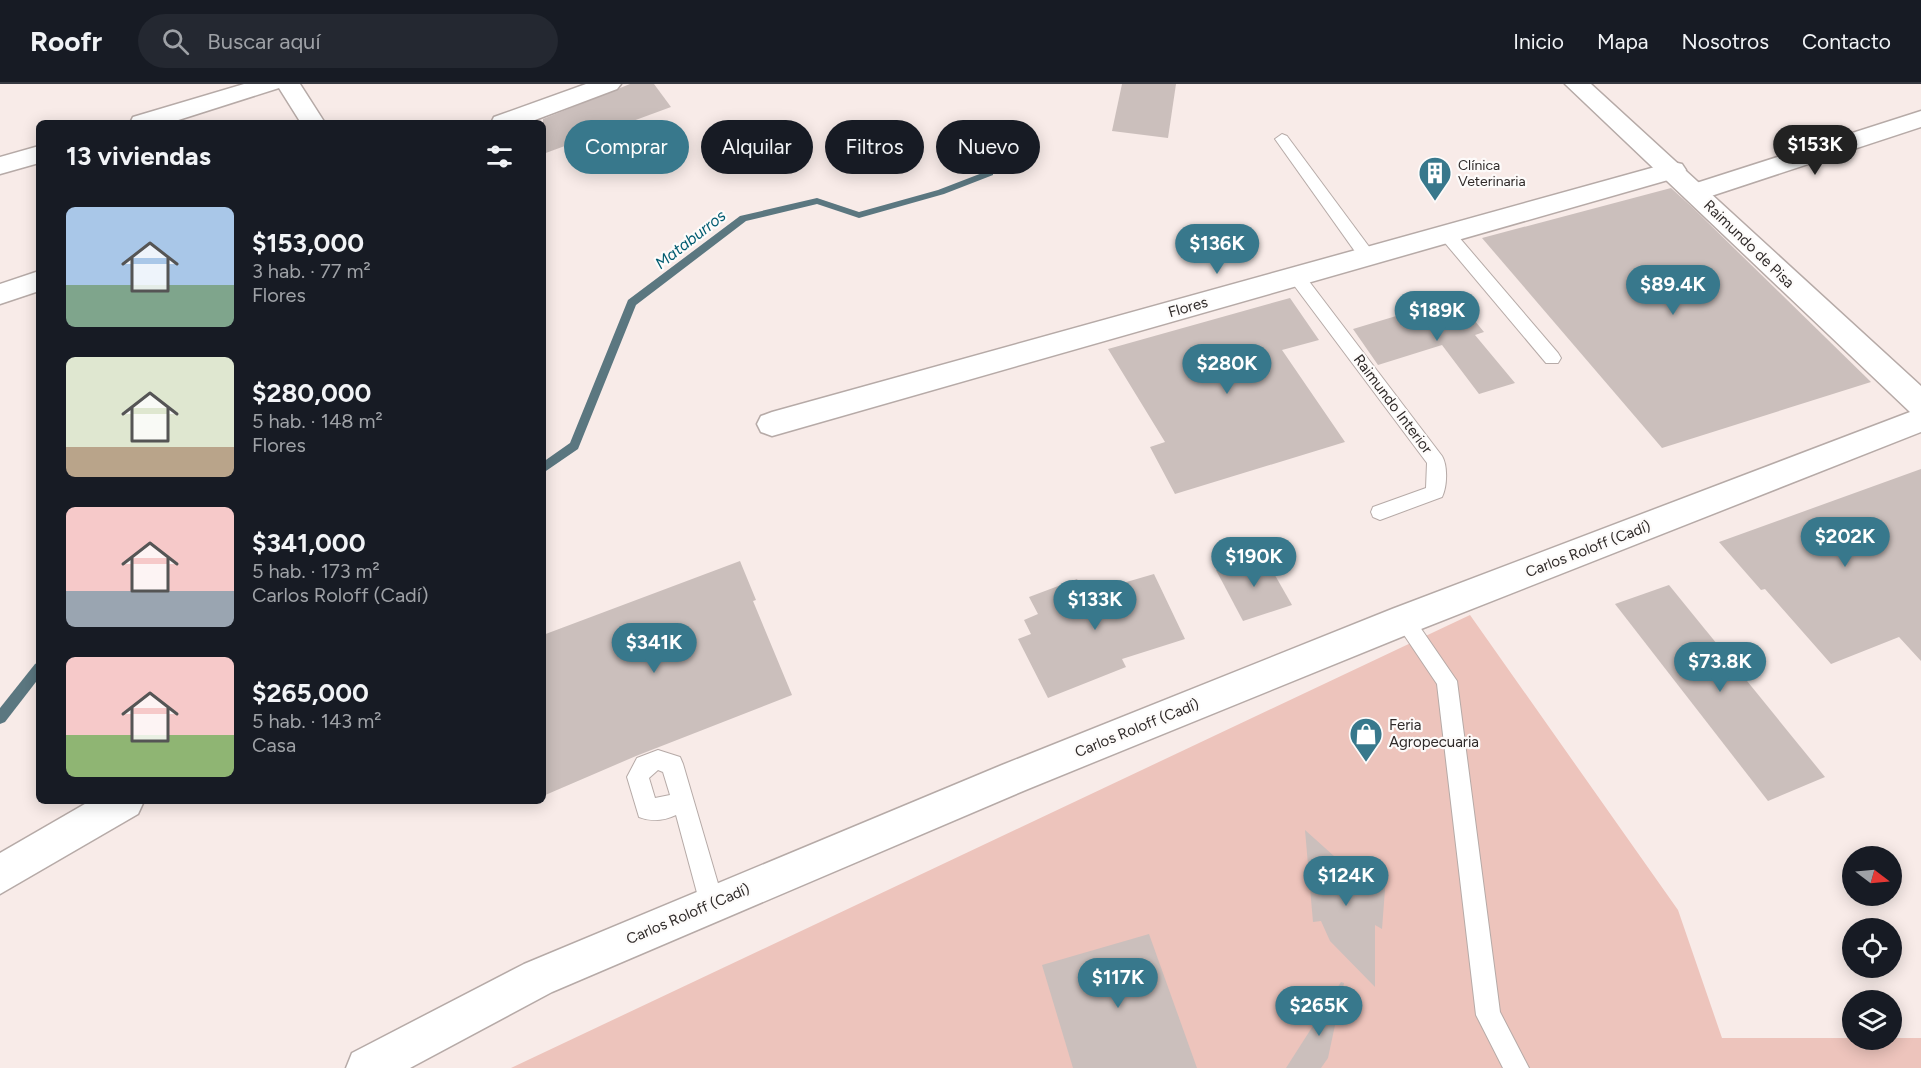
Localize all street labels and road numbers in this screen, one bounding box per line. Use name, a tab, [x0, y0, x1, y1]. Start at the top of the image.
street label: Raimundo de Pisa	[1700, 196, 1798, 292]
street label: Flores	[1166, 293, 1210, 321]
street label: Raimundo Interior	[1350, 351, 1436, 457]
street label: Carlos Roloff (Cadí)	[1523, 517, 1653, 581]
street label: Carlos Roloff (Cadí)	[1072, 695, 1202, 761]
street label: Carlos Roloff (Cadí)	[624, 880, 752, 948]

